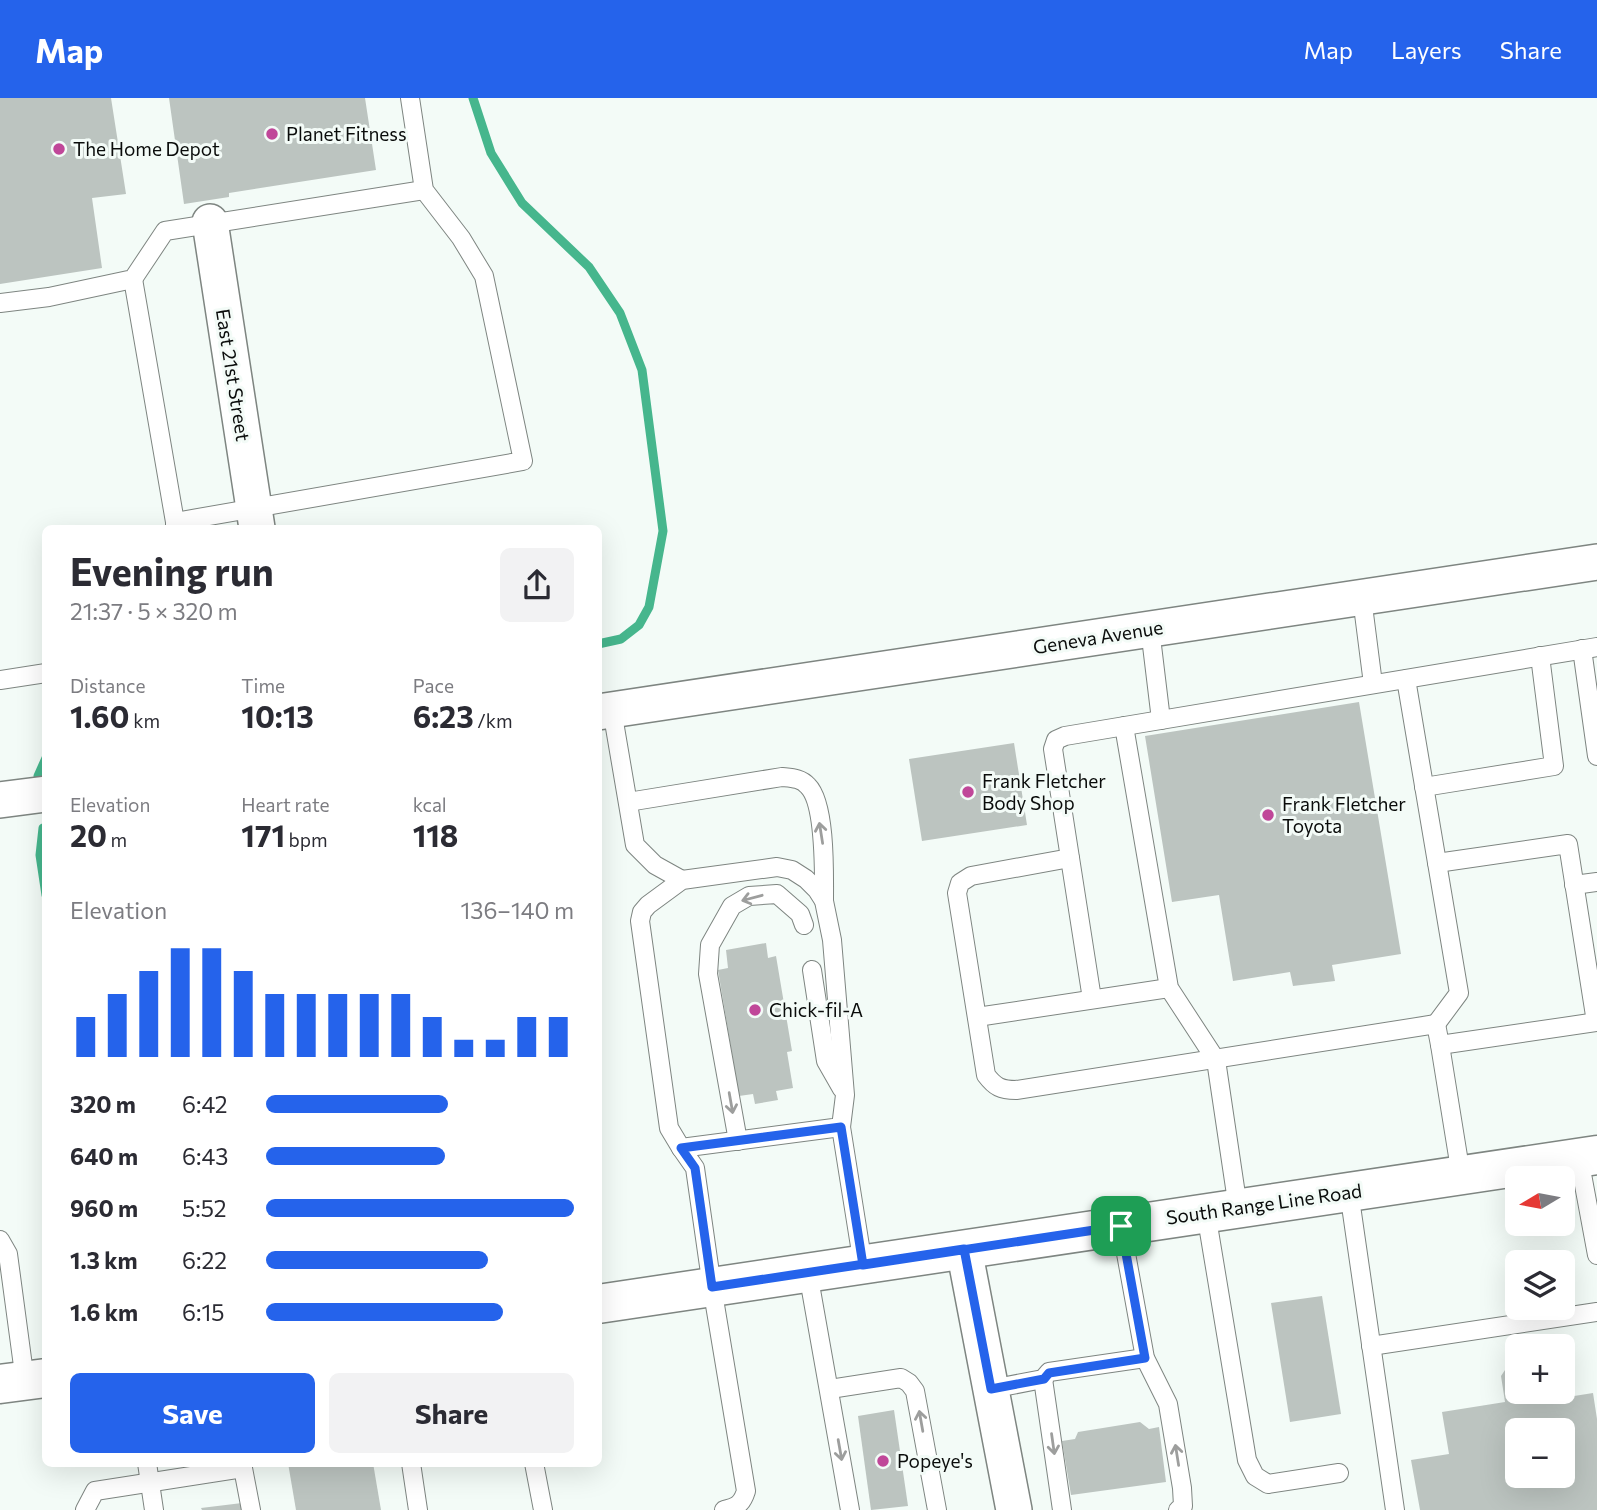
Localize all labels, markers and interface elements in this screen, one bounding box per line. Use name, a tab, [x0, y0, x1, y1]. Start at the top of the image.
text: Map	[35, 29, 103, 70]
text: Map	[1304, 35, 1353, 64]
text: Layers	[1391, 35, 1462, 64]
text: Share	[1500, 35, 1562, 64]
place label: Planet Fitness	[286, 122, 407, 145]
marker: Planet Fitness	[264, 126, 280, 142]
place label: The Home Depot	[73, 137, 220, 160]
marker: The Home Depot	[51, 141, 67, 157]
street label: East 21st Street	[212, 307, 255, 443]
text: Evening run	[70, 547, 274, 594]
button: share	[500, 548, 574, 622]
text: 21:37 · 5 × 320 m	[70, 597, 238, 625]
street label: Geneva Avenue	[1031, 615, 1164, 658]
text: Distance	[70, 674, 146, 697]
text: Time	[241, 674, 285, 697]
text: Pace	[413, 674, 454, 697]
text: 1.60	[70, 697, 130, 734]
text: 10:13	[241, 697, 314, 734]
text: 6:23	[413, 697, 474, 734]
text: km	[130, 709, 160, 732]
text: /km	[474, 709, 513, 732]
place label: Frank Fletcher Body Shop	[982, 769, 1106, 814]
marker: Frank Fletcher Body Shop	[960, 784, 976, 800]
place label: Frank Fletcher Toyota	[1282, 792, 1406, 837]
text: Elevation	[70, 793, 150, 816]
text: Heart rate	[241, 793, 330, 816]
text: kcal	[413, 793, 447, 816]
marker: Frank Fletcher Toyota	[1260, 807, 1276, 823]
text: 20	[70, 816, 107, 853]
text: 171	[241, 816, 285, 853]
text: 118	[413, 816, 458, 853]
one-way arrow	[814, 822, 827, 845]
text: m	[107, 828, 127, 851]
text: bpm	[285, 828, 328, 851]
one-way arrow	[741, 892, 763, 905]
text: Elevation	[70, 896, 167, 924]
text: 136–140 m	[460, 896, 574, 924]
place label: Chick-fil-A	[769, 998, 863, 1021]
marker: Chick-fil-A	[747, 1002, 763, 1018]
text: 320 m	[70, 1090, 136, 1118]
text: 6:42	[182, 1090, 228, 1118]
one-way arrow	[725, 1091, 739, 1114]
text: 640 m	[70, 1142, 138, 1170]
text: 6:43	[182, 1142, 228, 1170]
north arrow	[1505, 1166, 1575, 1236]
map controls	[1505, 1166, 1575, 1488]
street label: South Range Line Road	[1165, 1178, 1363, 1229]
text: 960 m	[70, 1194, 138, 1222]
text: 5:52	[182, 1194, 227, 1222]
pin	[1091, 1196, 1151, 1256]
icon: arrive	[1102, 1207, 1140, 1245]
text: 1.3 km	[70, 1246, 138, 1274]
text: 6:22	[182, 1246, 227, 1274]
button: layers	[1505, 1250, 1575, 1320]
text: 1.6 km	[70, 1298, 138, 1326]
text: 6:15	[182, 1298, 224, 1326]
button: +	[1505, 1334, 1575, 1404]
button: Save	[70, 1373, 315, 1453]
button: Share	[329, 1373, 574, 1453]
one-way arrow	[913, 1410, 927, 1433]
button: −	[1505, 1418, 1575, 1488]
one-way arrow	[1047, 1433, 1060, 1455]
one-way arrow	[834, 1438, 847, 1460]
one-way arrow	[1170, 1444, 1183, 1467]
place label: Popeye's	[897, 1449, 973, 1472]
marker: Popeye's	[875, 1453, 891, 1469]

